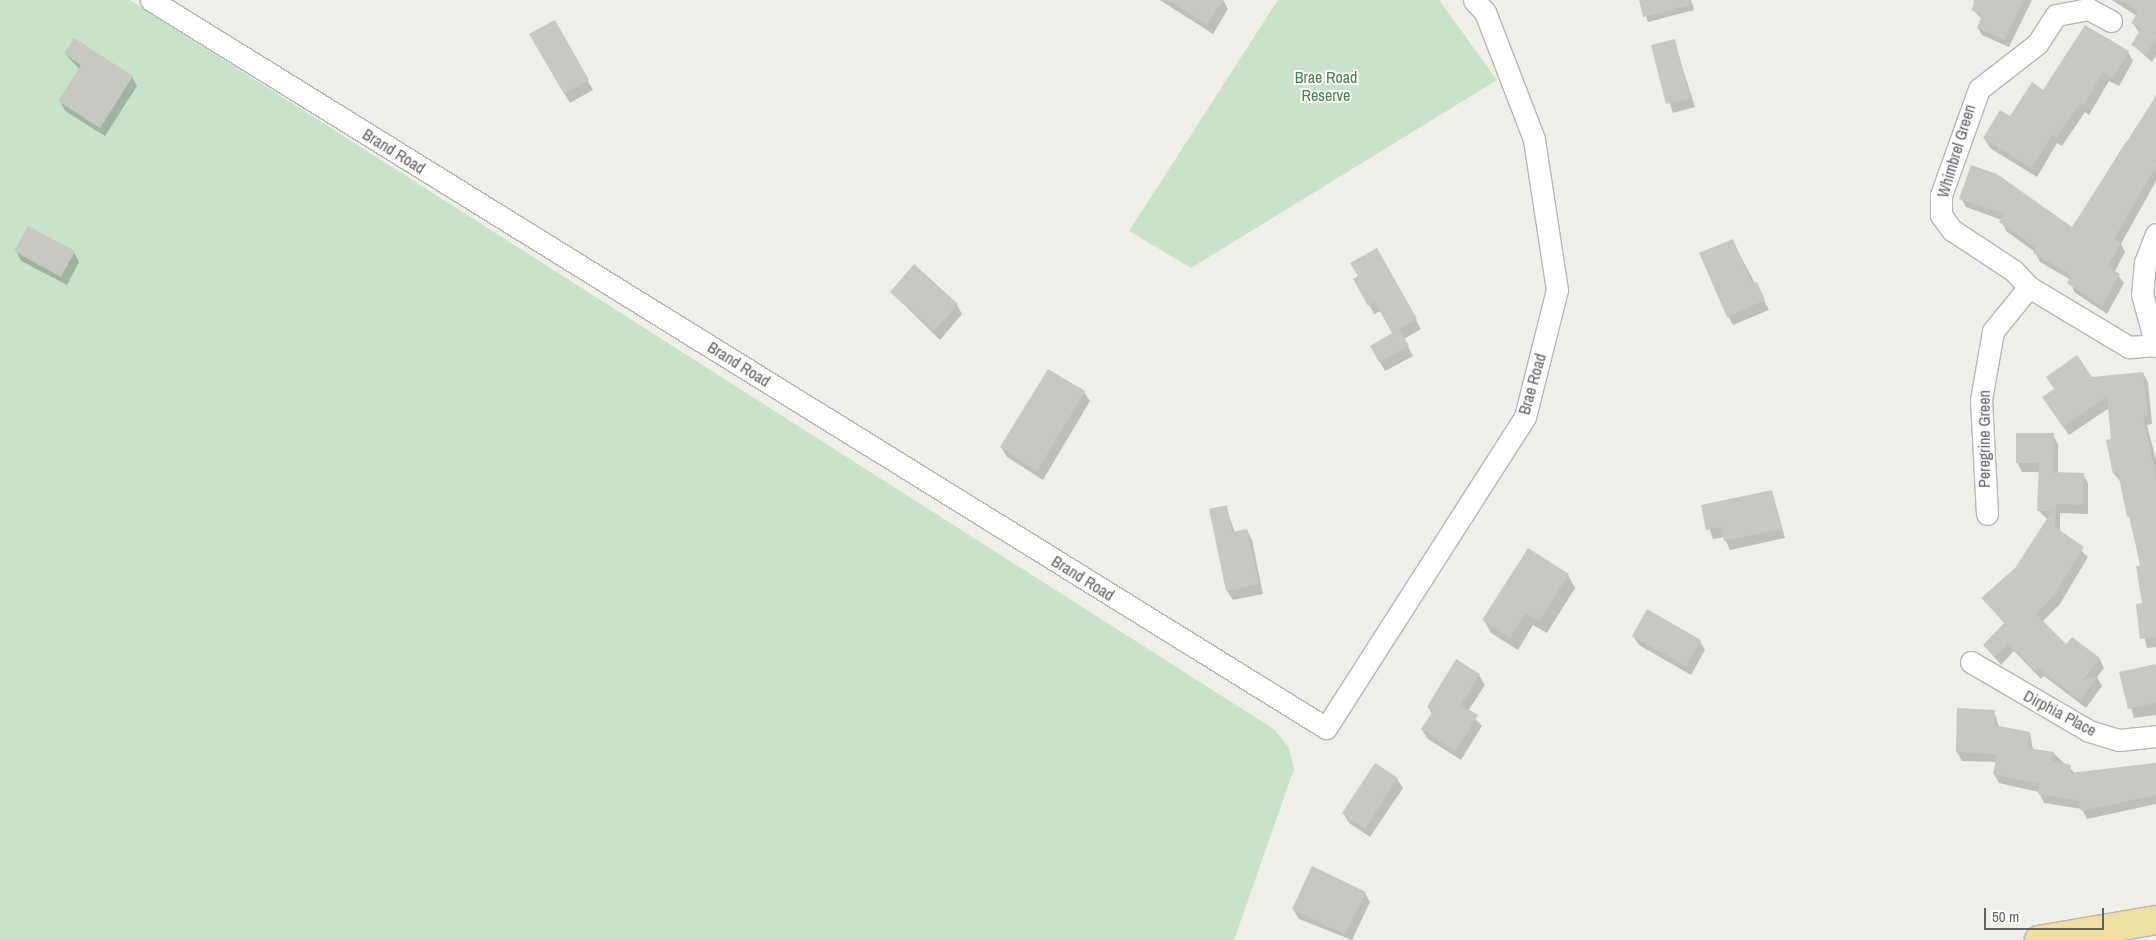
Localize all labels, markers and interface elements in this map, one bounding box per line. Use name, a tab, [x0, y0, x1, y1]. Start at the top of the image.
park label: Brae Road Reserve	[1295, 67, 1357, 105]
street label: Whimbrel Green	[1933, 102, 1979, 200]
street label: Brand Road	[359, 124, 429, 178]
street label: Brand Road	[704, 337, 774, 391]
street label: Brae Road	[1514, 351, 1550, 417]
street label: Peregrine Green	[1974, 390, 1994, 488]
street label: Brand Road	[1048, 551, 1118, 605]
street label: Dirphia Place	[2020, 686, 2100, 740]
scale bar	[1986, 898, 2106, 930]
text: 50 m	[1992, 906, 2019, 927]

